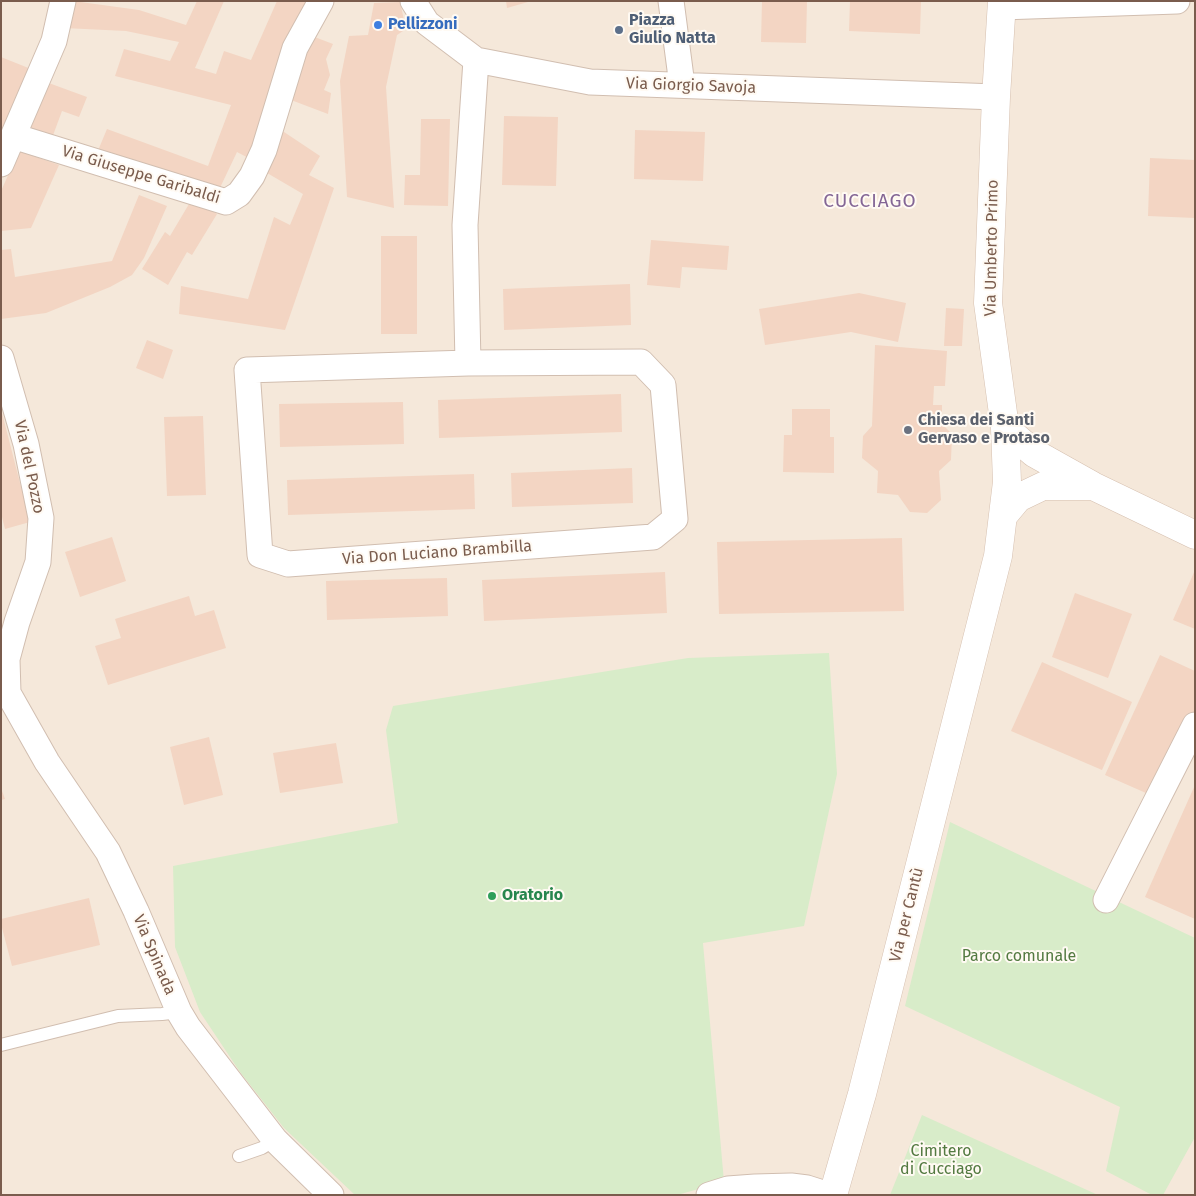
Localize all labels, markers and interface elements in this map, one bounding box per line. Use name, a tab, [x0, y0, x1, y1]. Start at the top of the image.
place label: Piazza Giulio Natta	[629, 11, 716, 49]
place label: Pellizzoni	[388, 15, 458, 35]
marker: Pellizzoni	[372, 19, 384, 31]
marker: Piazza Giulio Natta	[613, 24, 625, 36]
street label: Via Giorgio Savoja	[626, 74, 756, 98]
street label: Via Giuseppe Garibaldi	[60, 142, 222, 208]
street label: Via Umberto Primo	[981, 179, 1003, 317]
district label: CUCCIAGO	[822, 191, 918, 213]
place label: Chiesa dei Santi Gervaso e Protaso	[918, 411, 1050, 449]
street label: Via del Pozzo	[10, 419, 48, 515]
marker: Chiesa dei Santi Gervaso e Protaso	[902, 424, 914, 436]
street label: Via Don Luciano Brambilla	[341, 537, 533, 569]
street label: Via per Cantù	[886, 866, 928, 964]
place label: Oratorio	[502, 886, 563, 906]
marker: Oratorio	[486, 890, 498, 902]
street label: Via Spinada	[128, 912, 180, 998]
park label: Parco comunale	[962, 947, 1076, 967]
park label: Cimitero di Cucciago	[900, 1142, 982, 1180]

